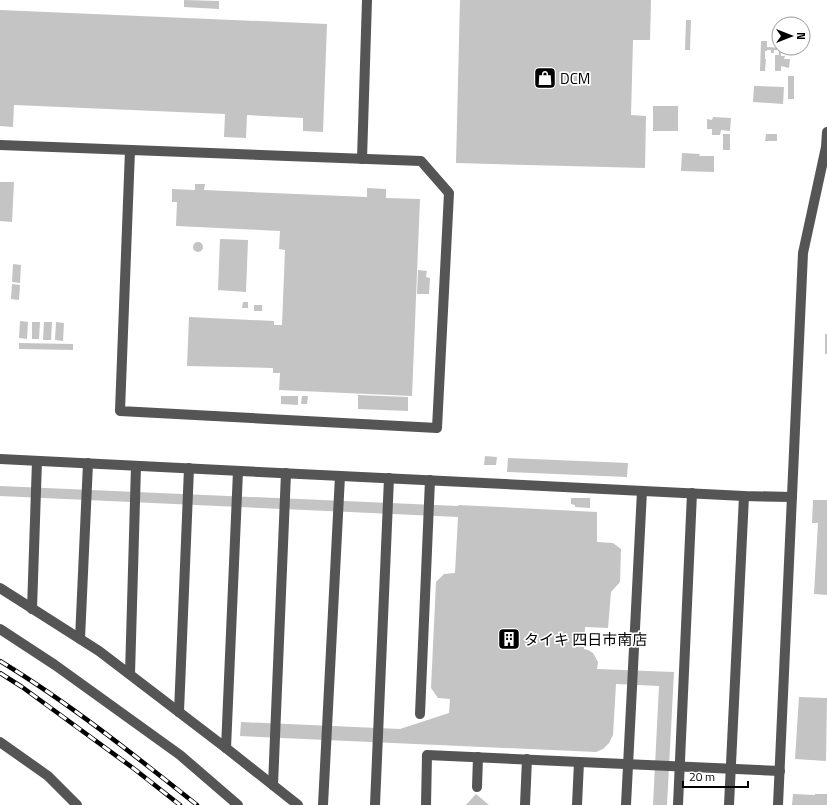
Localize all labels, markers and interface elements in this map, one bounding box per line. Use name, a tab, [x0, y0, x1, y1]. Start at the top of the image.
north arrow	[771, 16, 811, 56]
text: N	[793, 32, 809, 40]
shop icon: DCM	[532, 65, 558, 91]
place label: DCM	[560, 67, 590, 90]
building icon: タイキ 四日市南店	[496, 626, 522, 652]
place label: タイキ 四日市南店	[524, 628, 647, 651]
scale bar	[683, 763, 748, 789]
text: 20 m	[689, 767, 715, 786]

